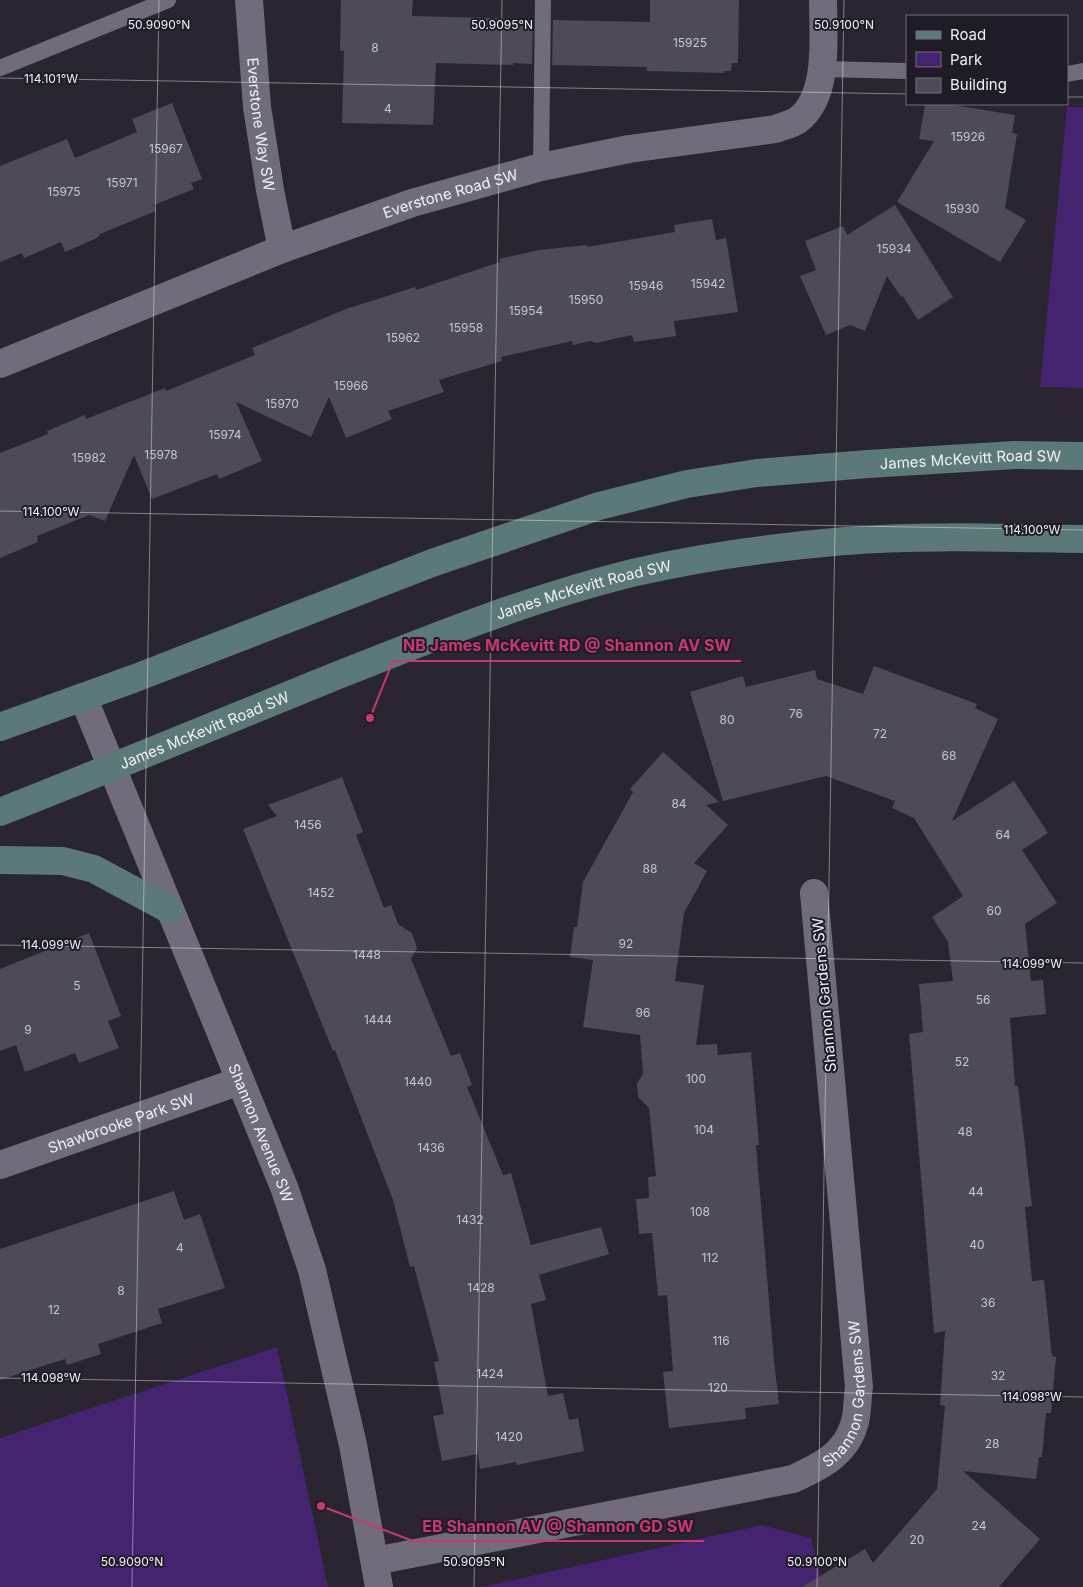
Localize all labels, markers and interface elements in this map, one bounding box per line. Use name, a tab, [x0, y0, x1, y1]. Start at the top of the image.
legend	[906, 15, 1068, 105]
text: 50.9090°N	[128, 17, 190, 32]
text: 50.9095°N	[471, 17, 533, 32]
text: 50.9100°N	[814, 17, 874, 32]
text: Road	[950, 25, 986, 44]
house number: 15925	[673, 35, 707, 50]
house number: 8	[371, 40, 379, 55]
text: Park	[950, 50, 983, 69]
street label: Everstone Way SW	[244, 57, 280, 193]
text: 114.101°W	[24, 71, 78, 86]
text: Building	[950, 75, 1007, 94]
house number: 4	[384, 101, 392, 116]
house number: 15926	[951, 129, 985, 144]
house number: 15967	[149, 141, 183, 156]
street label: Everstone Road SW	[380, 164, 520, 222]
house number: 15971	[106, 175, 138, 190]
house number: 15975	[47, 184, 81, 199]
house number: 15930	[945, 201, 979, 216]
house number: 15934	[877, 241, 912, 256]
house number: 15942	[691, 276, 725, 291]
house number: 15946	[629, 278, 663, 293]
house number: 15950	[569, 292, 603, 307]
house number: 15954	[509, 303, 544, 318]
house number: 15958	[449, 320, 483, 335]
house number: 15962	[386, 330, 420, 345]
house number: 15966	[334, 378, 368, 393]
house number: 15970	[265, 396, 299, 411]
house number: 15974	[208, 427, 242, 442]
street label: James McKevitt Road SW	[879, 445, 1061, 473]
house number: 15978	[144, 447, 178, 462]
house number: 15982	[72, 450, 106, 465]
text: 114.100°W	[23, 504, 80, 519]
text: 114.100°W	[1004, 522, 1061, 537]
street label: James McKevitt Road SW	[493, 555, 673, 623]
callout: NB James McKevitt RD @ Shannon AV SW	[393, 630, 741, 661]
text: NB James McKevitt RD @ Shannon AV SW	[403, 635, 731, 655]
street label: James McKevitt Road SW	[116, 687, 292, 773]
house number: 76	[789, 706, 803, 721]
house number: 80	[720, 712, 735, 727]
house number: 72	[873, 726, 887, 741]
house number: 68	[942, 748, 956, 763]
house number: 84	[671, 796, 687, 811]
house number: 1456	[294, 817, 322, 832]
house number: 64	[995, 827, 1011, 842]
house number: 88	[643, 861, 657, 876]
house number: 1452	[307, 885, 335, 900]
house number: 60	[986, 903, 1002, 918]
street label: Shannon Gardens SW	[808, 917, 840, 1073]
house number: 92	[619, 936, 633, 951]
text: 114.099°W	[21, 937, 81, 952]
house number: 1448	[353, 947, 381, 962]
text: 114.099°W	[1002, 956, 1062, 971]
house number: 5	[73, 978, 81, 993]
house number: 56	[976, 992, 990, 1007]
house number: 96	[636, 1005, 650, 1020]
house number: 1444	[364, 1012, 392, 1027]
house number: 9	[24, 1022, 32, 1037]
house number: 52	[955, 1054, 969, 1069]
street label: Shannon Avenue SW	[225, 1061, 298, 1205]
house number: 100	[686, 1071, 706, 1086]
house number: 1440	[404, 1074, 432, 1089]
street label: Shawbrooke Park SW	[45, 1088, 197, 1157]
house number: 104	[694, 1122, 714, 1137]
house number: 48	[957, 1124, 973, 1139]
house number: 1436	[417, 1140, 445, 1155]
house number: 44	[968, 1184, 984, 1199]
house number: 108	[690, 1204, 710, 1219]
house number: 1432	[456, 1212, 484, 1227]
house number: 40	[969, 1237, 985, 1252]
house number: 4	[176, 1240, 184, 1255]
house number: 112	[701, 1250, 719, 1265]
house number: 1428	[467, 1280, 495, 1295]
house number: 8	[117, 1283, 125, 1298]
house number: 36	[981, 1295, 995, 1310]
house number: 12	[48, 1302, 60, 1317]
street label: Shannon Gardens SW	[818, 1319, 869, 1471]
house number: 116	[712, 1333, 730, 1348]
house number: 1424	[476, 1366, 504, 1381]
house number: 32	[991, 1368, 1005, 1383]
text: 114.098°W	[21, 1370, 81, 1385]
house number: 120	[708, 1380, 728, 1395]
text: 114.098°W	[1002, 1389, 1062, 1404]
house number: 1420	[495, 1429, 523, 1444]
house number: 28	[985, 1436, 999, 1451]
callout: EB Shannon AV @ Shannon GD SW	[413, 1510, 704, 1541]
text: EB Shannon AV @ Shannon GD SW	[422, 1516, 694, 1536]
house number: 24	[972, 1518, 987, 1533]
house number: 20	[910, 1532, 924, 1547]
text: 50.9090°N	[101, 1554, 163, 1569]
text: 50.9095°N	[443, 1554, 505, 1569]
text: 50.9100°N	[787, 1554, 847, 1569]

